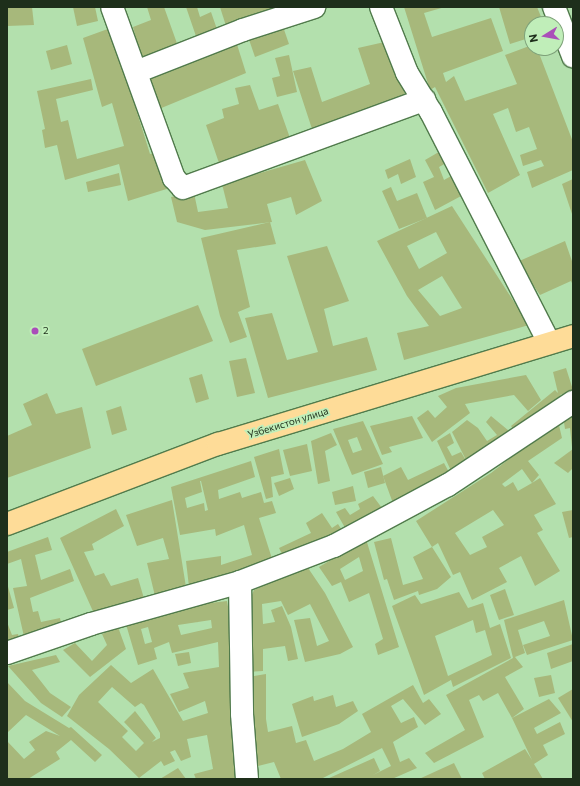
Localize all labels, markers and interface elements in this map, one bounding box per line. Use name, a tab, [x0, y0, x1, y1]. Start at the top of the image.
north arrow	[524, 16, 564, 56]
text: N	[526, 33, 540, 43]
place label: 2	[43, 325, 49, 337]
marker: 2	[30, 326, 40, 336]
street label: Узбекистон улица	[246, 405, 330, 441]

